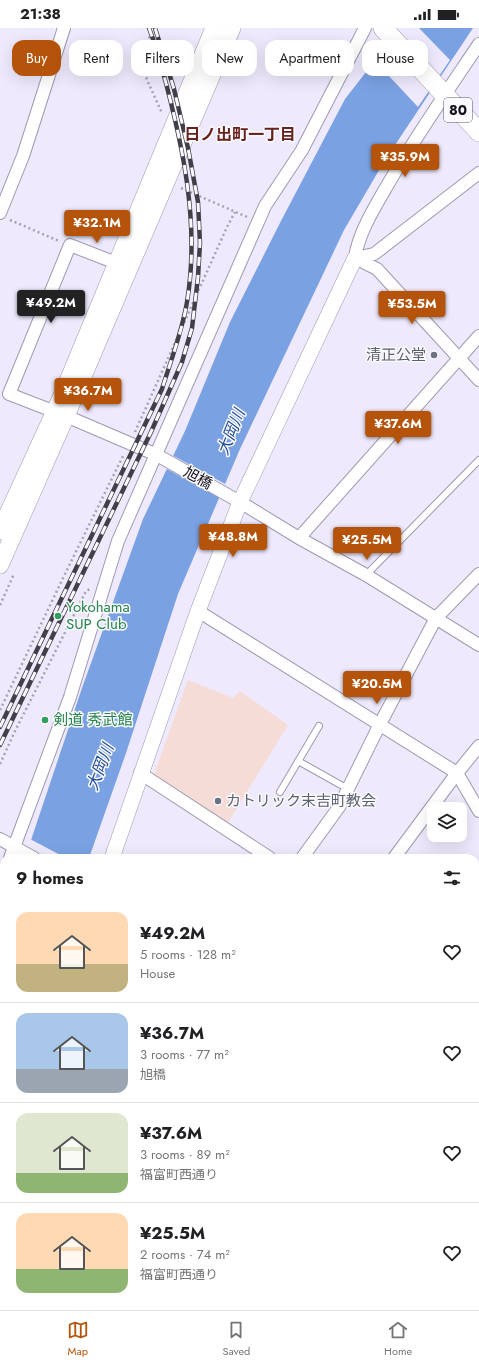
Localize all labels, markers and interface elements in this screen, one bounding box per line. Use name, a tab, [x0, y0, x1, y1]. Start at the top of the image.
text: 21:38	[20, 3, 61, 25]
chip: Buy	[12, 40, 61, 76]
chip: Rent	[69, 40, 123, 76]
chip: Filters	[131, 40, 194, 76]
chip: New	[202, 40, 257, 76]
chip: Apartment	[265, 40, 354, 76]
chip: House	[362, 40, 428, 76]
road number: 80	[444, 98, 472, 122]
district label: 日ノ出町一丁目	[184, 123, 296, 146]
pin: ¥35.9M	[372, 144, 438, 178]
text: ¥35.9M	[380, 147, 430, 166]
pin: ¥32.1M	[64, 210, 130, 244]
text: ¥32.1M	[73, 213, 121, 232]
pin: ¥49.2M	[18, 290, 84, 324]
pin: ¥53.5M	[379, 291, 445, 325]
text: ¥49.2M	[26, 293, 76, 312]
text: ¥53.5M	[387, 294, 437, 313]
place label: 清正公堂	[366, 344, 426, 366]
marker: 清正公堂	[429, 350, 439, 360]
pin: ¥36.7M	[55, 378, 121, 412]
text: ¥36.7M	[63, 381, 113, 400]
water label: 大岡川	[211, 404, 251, 459]
pin: ¥37.6M	[365, 411, 431, 445]
text: ¥37.6M	[374, 414, 422, 433]
street label: 旭橋	[180, 461, 216, 495]
pin: ¥48.8M	[200, 524, 266, 558]
text: ¥48.8M	[208, 527, 258, 546]
pin: ¥25.5M	[334, 527, 400, 561]
text: ¥25.5M	[342, 530, 392, 549]
place label: Yokohama SUP Club	[66, 596, 130, 635]
marker: Yokohama SUP Club	[53, 611, 63, 621]
pin: ¥20.5M	[344, 671, 410, 705]
text: ¥20.5M	[352, 674, 402, 693]
place label: 剣道 秀武館	[53, 709, 133, 731]
marker: 剣道 秀武館	[40, 715, 50, 725]
water label: 大岡川	[81, 739, 120, 794]
place label: カトリック末吉町教会	[226, 790, 376, 812]
marker: カトリック末吉町教会	[213, 796, 223, 806]
map controls	[427, 802, 467, 842]
button: layers	[427, 802, 467, 842]
text: 9 homes	[16, 866, 84, 890]
icon: filters	[441, 867, 463, 889]
text: ¥49.2M	[140, 921, 205, 945]
icon: home	[48, 928, 96, 976]
icon: heart	[441, 941, 463, 963]
text: 5 rooms · 128 m²	[140, 945, 236, 964]
text: House	[140, 964, 175, 983]
text: ¥36.7M	[140, 1021, 204, 1045]
icon: home	[48, 1029, 96, 1077]
icon: heart	[441, 1042, 463, 1064]
text: 3 rooms · 77 m²	[140, 1045, 229, 1064]
text: 旭橋	[140, 1065, 166, 1084]
text: ¥37.6M	[140, 1121, 202, 1145]
icon: home	[48, 1129, 96, 1177]
icon: heart	[441, 1142, 463, 1164]
text: 3 rooms · 89 m²	[140, 1145, 230, 1164]
text: 福富町西通り	[140, 1165, 218, 1184]
text: ¥25.5M	[140, 1221, 205, 1245]
icon: home	[48, 1229, 96, 1277]
icon: heart	[441, 1242, 463, 1264]
text: 2 rooms · 74 m²	[140, 1245, 230, 1264]
text: 福富町西通り	[140, 1265, 218, 1284]
tab: Map	[67, 1319, 89, 1359]
tab: Saved	[222, 1319, 250, 1359]
tab: Home	[384, 1319, 412, 1359]

